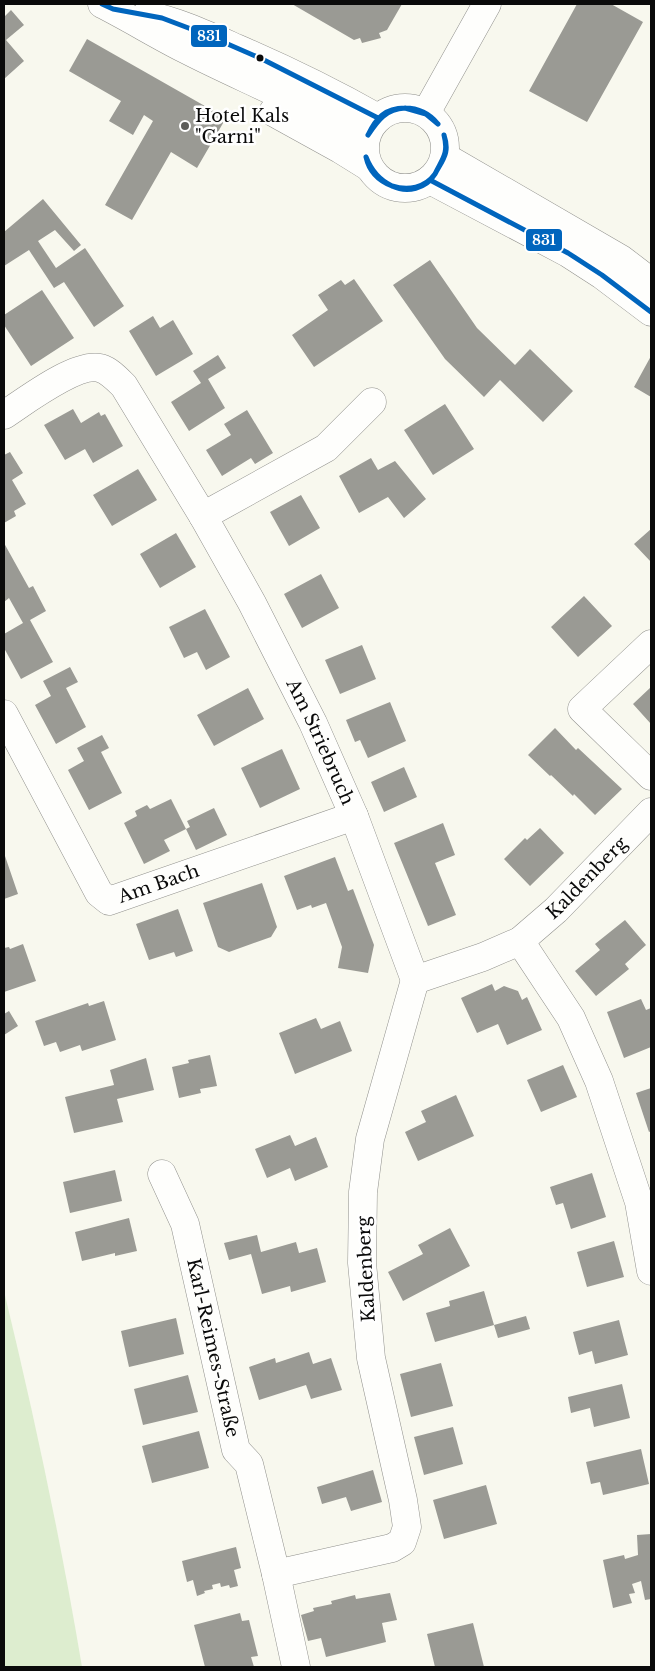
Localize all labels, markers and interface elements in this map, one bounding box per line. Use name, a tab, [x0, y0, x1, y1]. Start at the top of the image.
line badge: 831	[190, 24, 228, 48]
text: 831	[197, 27, 221, 45]
unlabelled marker	[255, 53, 265, 63]
place label: Hotel Kals "Garni"	[195, 105, 289, 148]
marker: Hotel Kals "Garni"	[179, 120, 191, 132]
line badge: 831	[525, 228, 563, 252]
text: 831	[532, 231, 556, 249]
street label: Am Striebruch	[281, 674, 359, 808]
street label: Kaldenberg	[542, 832, 632, 924]
street label: Am Bach	[114, 860, 202, 908]
street label: Kaldenberg	[352, 1215, 380, 1323]
street label: Karl-Reimes-Straße	[182, 1256, 244, 1439]

